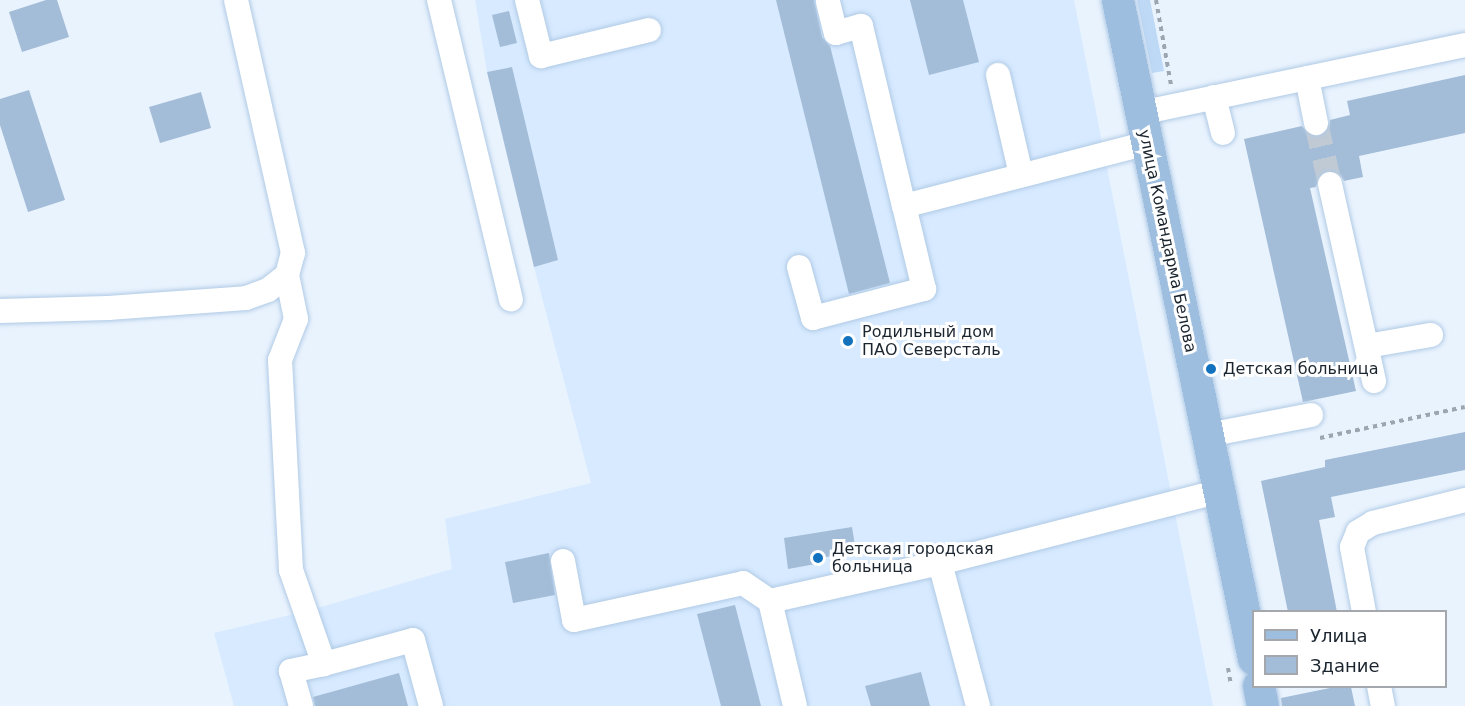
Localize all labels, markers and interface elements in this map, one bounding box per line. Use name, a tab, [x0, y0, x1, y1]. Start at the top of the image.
street label: улица Командарма Белова	[1134, 128, 1200, 354]
place label: Родильный дом ПАО Северсталь	[862, 322, 1001, 360]
marker: Родильный дом ПАО Северсталь	[839, 332, 857, 350]
place label: Детская больница	[1223, 359, 1379, 379]
marker: Детская больница	[1204, 362, 1218, 376]
place label: Детская городская больница	[832, 539, 994, 577]
marker: Детская городская больница	[809, 549, 827, 567]
legend	[1252, 610, 1447, 688]
text: Улица	[1310, 625, 1367, 646]
text: Здание	[1310, 655, 1380, 676]

